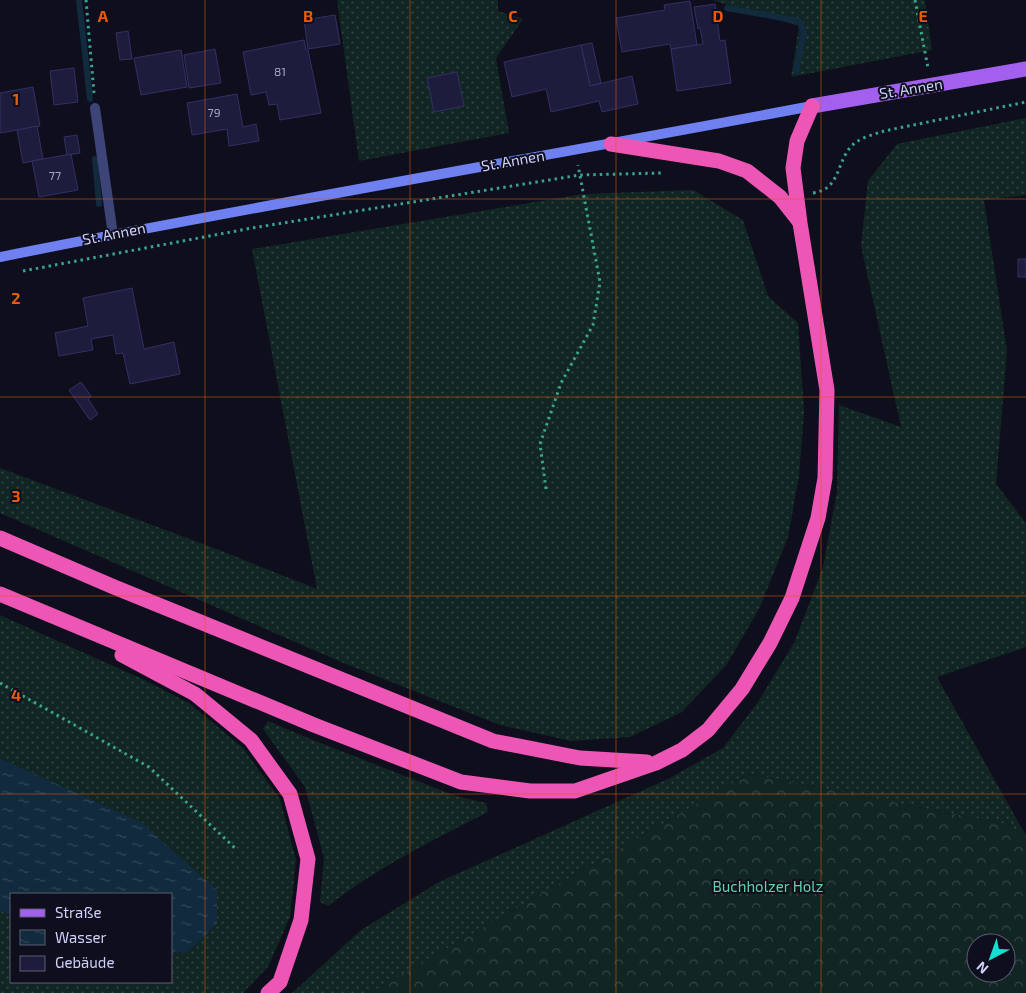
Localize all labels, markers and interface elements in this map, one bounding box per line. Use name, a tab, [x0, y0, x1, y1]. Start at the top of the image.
text: A	[98, 6, 109, 25]
text: B	[303, 6, 313, 25]
text: C	[508, 6, 518, 25]
text: D	[713, 6, 724, 25]
text: E	[918, 6, 928, 25]
house number: 81	[274, 64, 286, 78]
street label: St. Annen	[878, 74, 944, 102]
text: 1	[13, 89, 19, 108]
house number: 79	[207, 105, 221, 119]
street label: St. Annen	[480, 146, 546, 174]
house number: 77	[49, 168, 61, 182]
street label: St. Annen	[81, 218, 147, 248]
text: 2	[11, 288, 21, 307]
text: 3	[11, 486, 21, 505]
text: 4	[11, 685, 21, 704]
park label: Buchholzer Holz	[713, 877, 823, 895]
legend	[10, 893, 172, 983]
text: Straße	[55, 903, 101, 921]
text: Wasser	[55, 928, 107, 946]
north arrow	[966, 933, 1016, 983]
text: Gebäude	[55, 953, 114, 971]
text: N	[973, 958, 992, 978]

